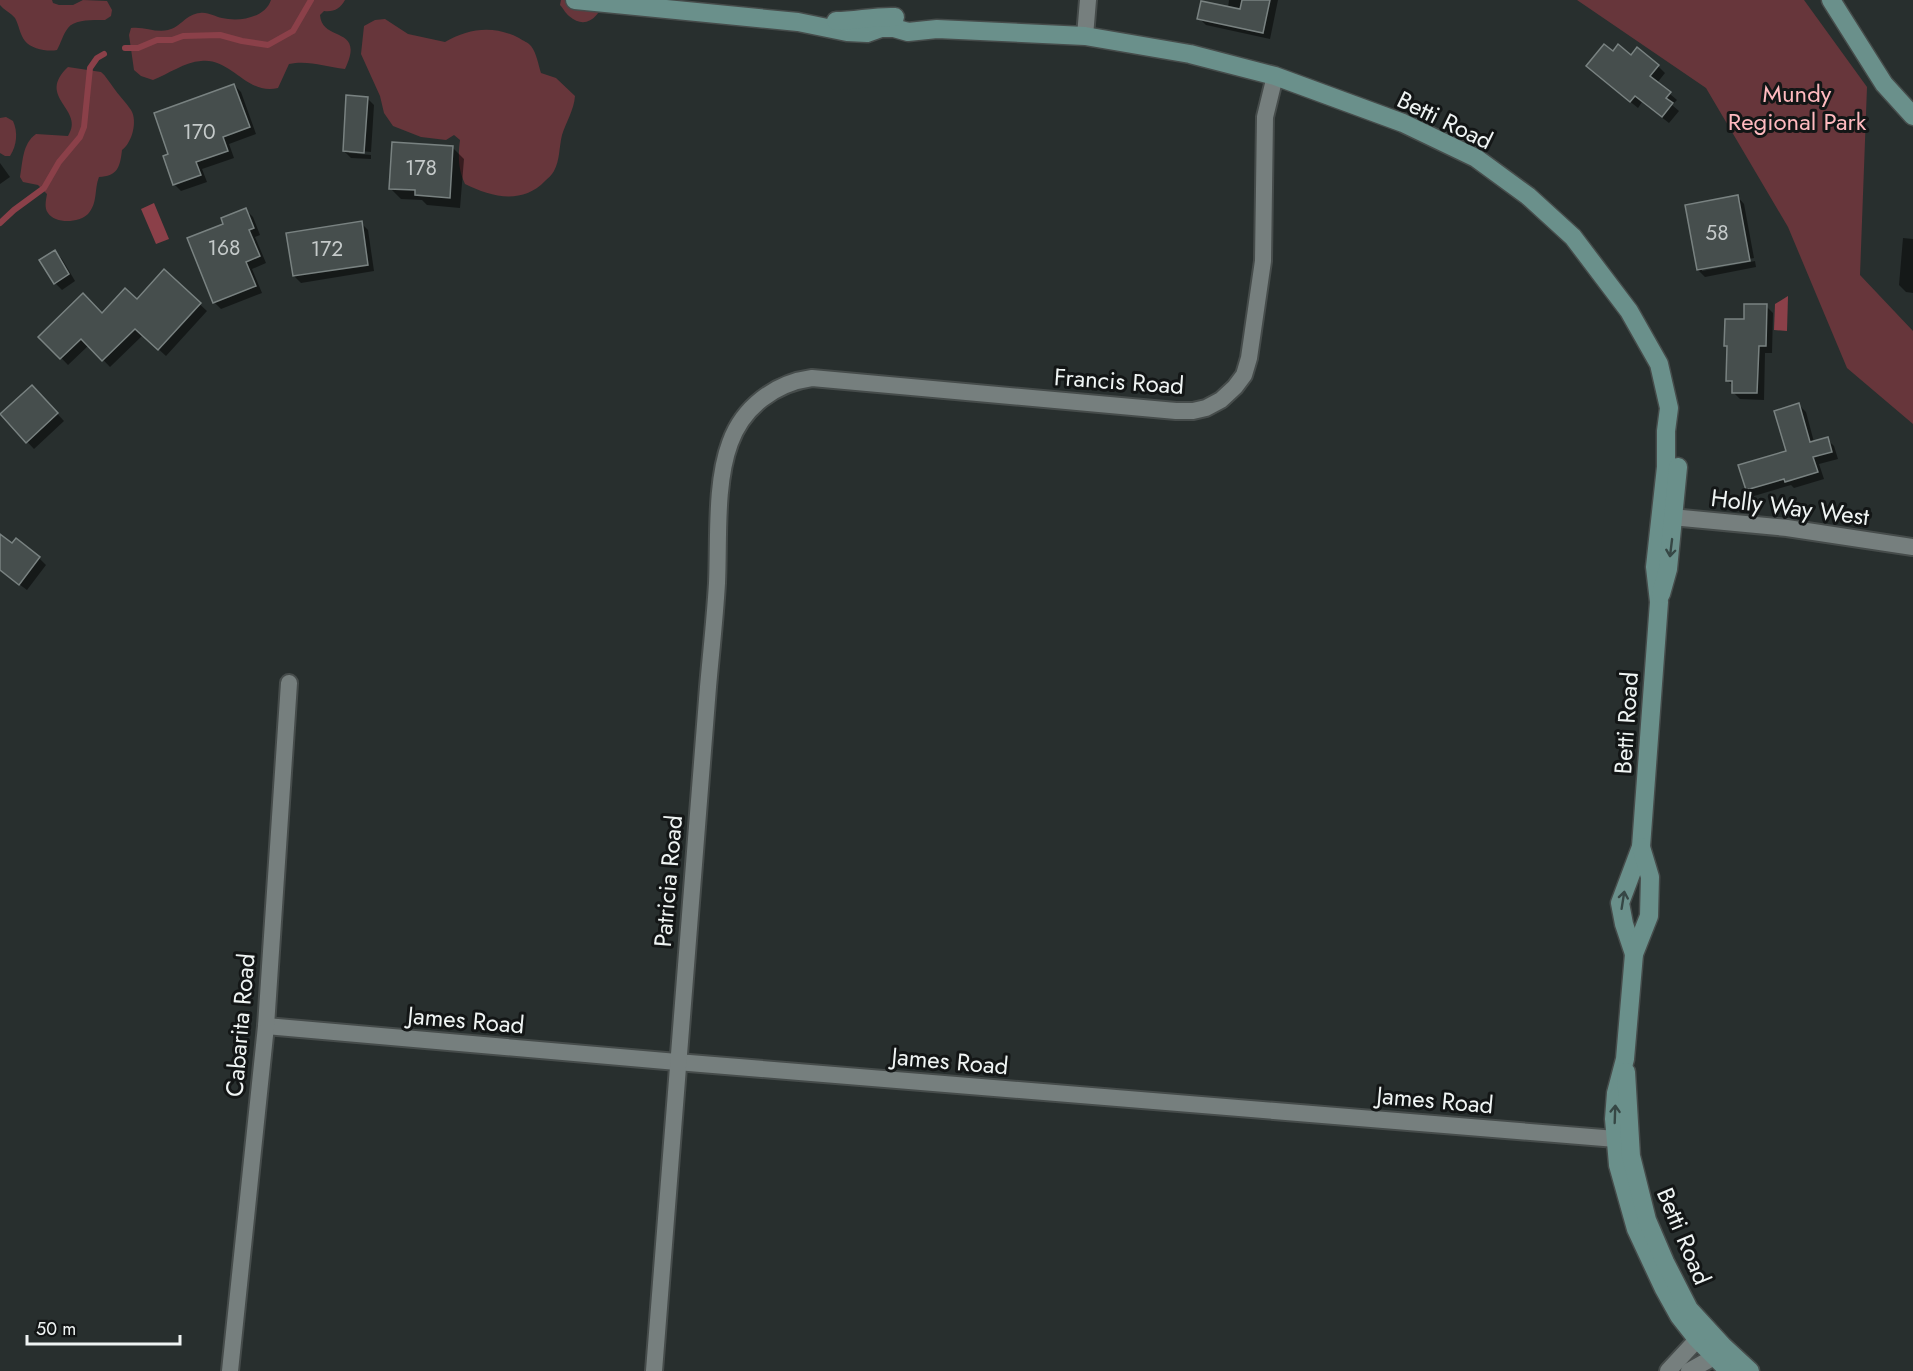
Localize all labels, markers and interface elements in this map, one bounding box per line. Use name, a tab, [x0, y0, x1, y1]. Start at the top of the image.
park label: Mundy Regional Park	[1728, 76, 1867, 139]
street label: Betti Road	[1391, 82, 1499, 158]
house number: 170	[182, 117, 216, 147]
house number: 178	[405, 153, 437, 183]
house number: 58	[1705, 218, 1729, 248]
house number: 168	[207, 233, 241, 263]
house number: 172	[311, 234, 343, 264]
street label: Francis Road	[1053, 359, 1185, 403]
street label: Holly Way West	[1709, 480, 1871, 534]
one-way arrow	[1665, 537, 1676, 557]
street label: Betti Road	[1605, 671, 1647, 775]
street label: Patricia Road	[645, 814, 691, 948]
one-way arrow	[1618, 891, 1629, 910]
street label: Cabarita Road	[216, 952, 264, 1098]
street label: James Road	[403, 997, 526, 1043]
street label: James Road	[887, 1038, 1010, 1084]
street label: James Road	[1372, 1077, 1495, 1123]
one-way arrow	[1609, 1104, 1621, 1124]
street label: Betti Road	[1648, 1182, 1720, 1290]
scale bar	[27, 1308, 180, 1346]
text: 50 m	[36, 1316, 76, 1342]

